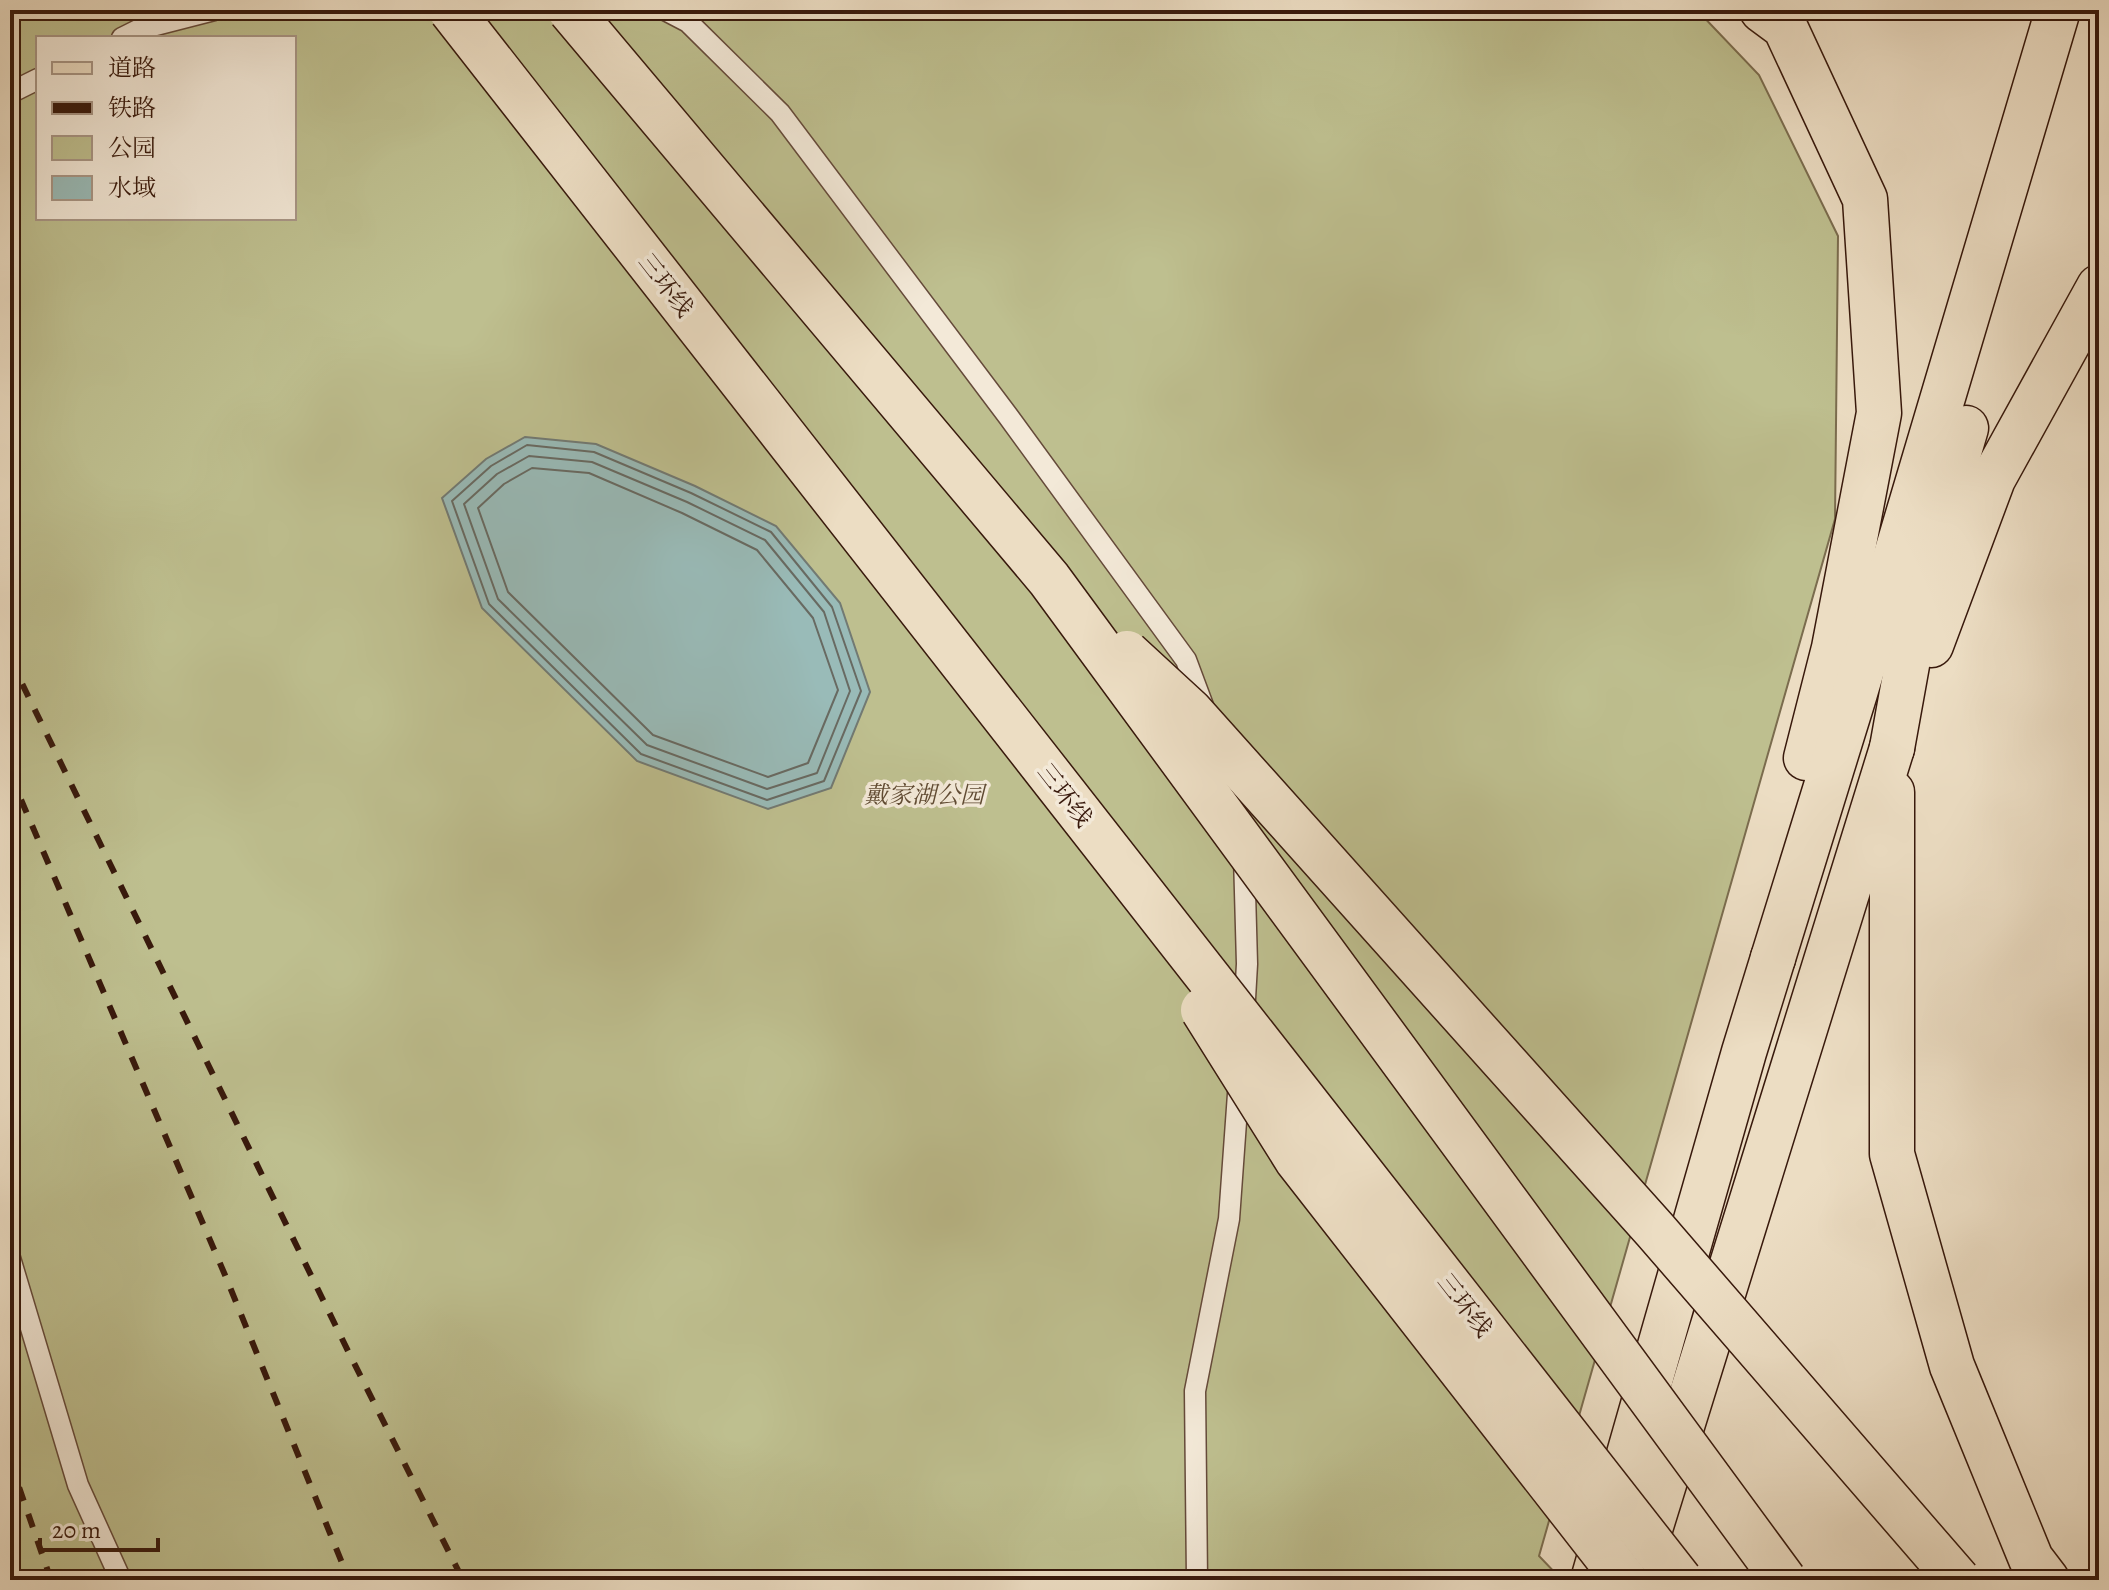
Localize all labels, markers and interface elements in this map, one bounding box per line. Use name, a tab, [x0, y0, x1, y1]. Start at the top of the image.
legend	[36, 36, 296, 220]
text: 道路	[108, 52, 156, 84]
text: 铁路	[108, 92, 156, 124]
text: 公园	[108, 132, 156, 164]
text: 水域	[108, 172, 156, 204]
street label: 三环线	[631, 247, 701, 323]
street label: 三环线	[1030, 757, 1100, 833]
park label: 戴家湖公园	[864, 779, 988, 811]
street label: 三环线	[1430, 1267, 1500, 1343]
scale bar	[40, 1502, 158, 1552]
text: 20 m	[52, 1514, 101, 1546]

